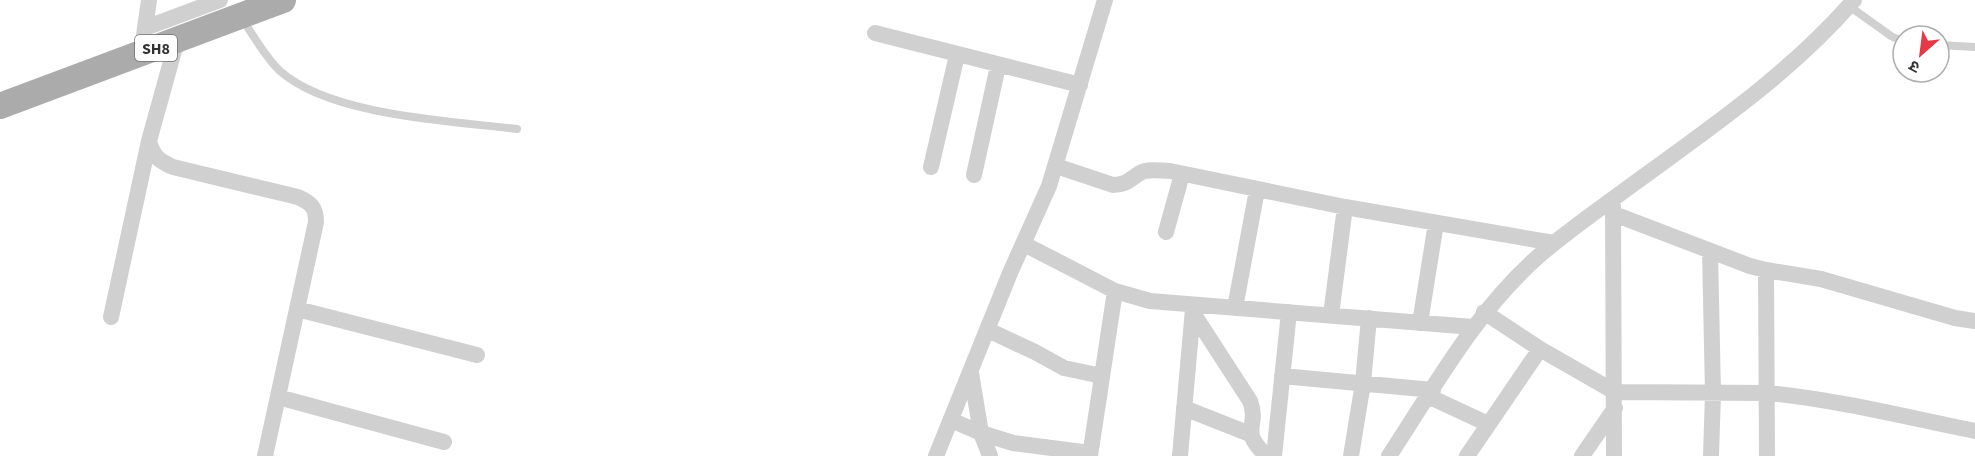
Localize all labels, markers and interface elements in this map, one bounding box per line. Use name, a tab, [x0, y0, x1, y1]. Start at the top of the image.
north arrow	[1891, 24, 1951, 84]
road number: SH8	[135, 35, 177, 61]
text: उ	[1905, 54, 1924, 78]

